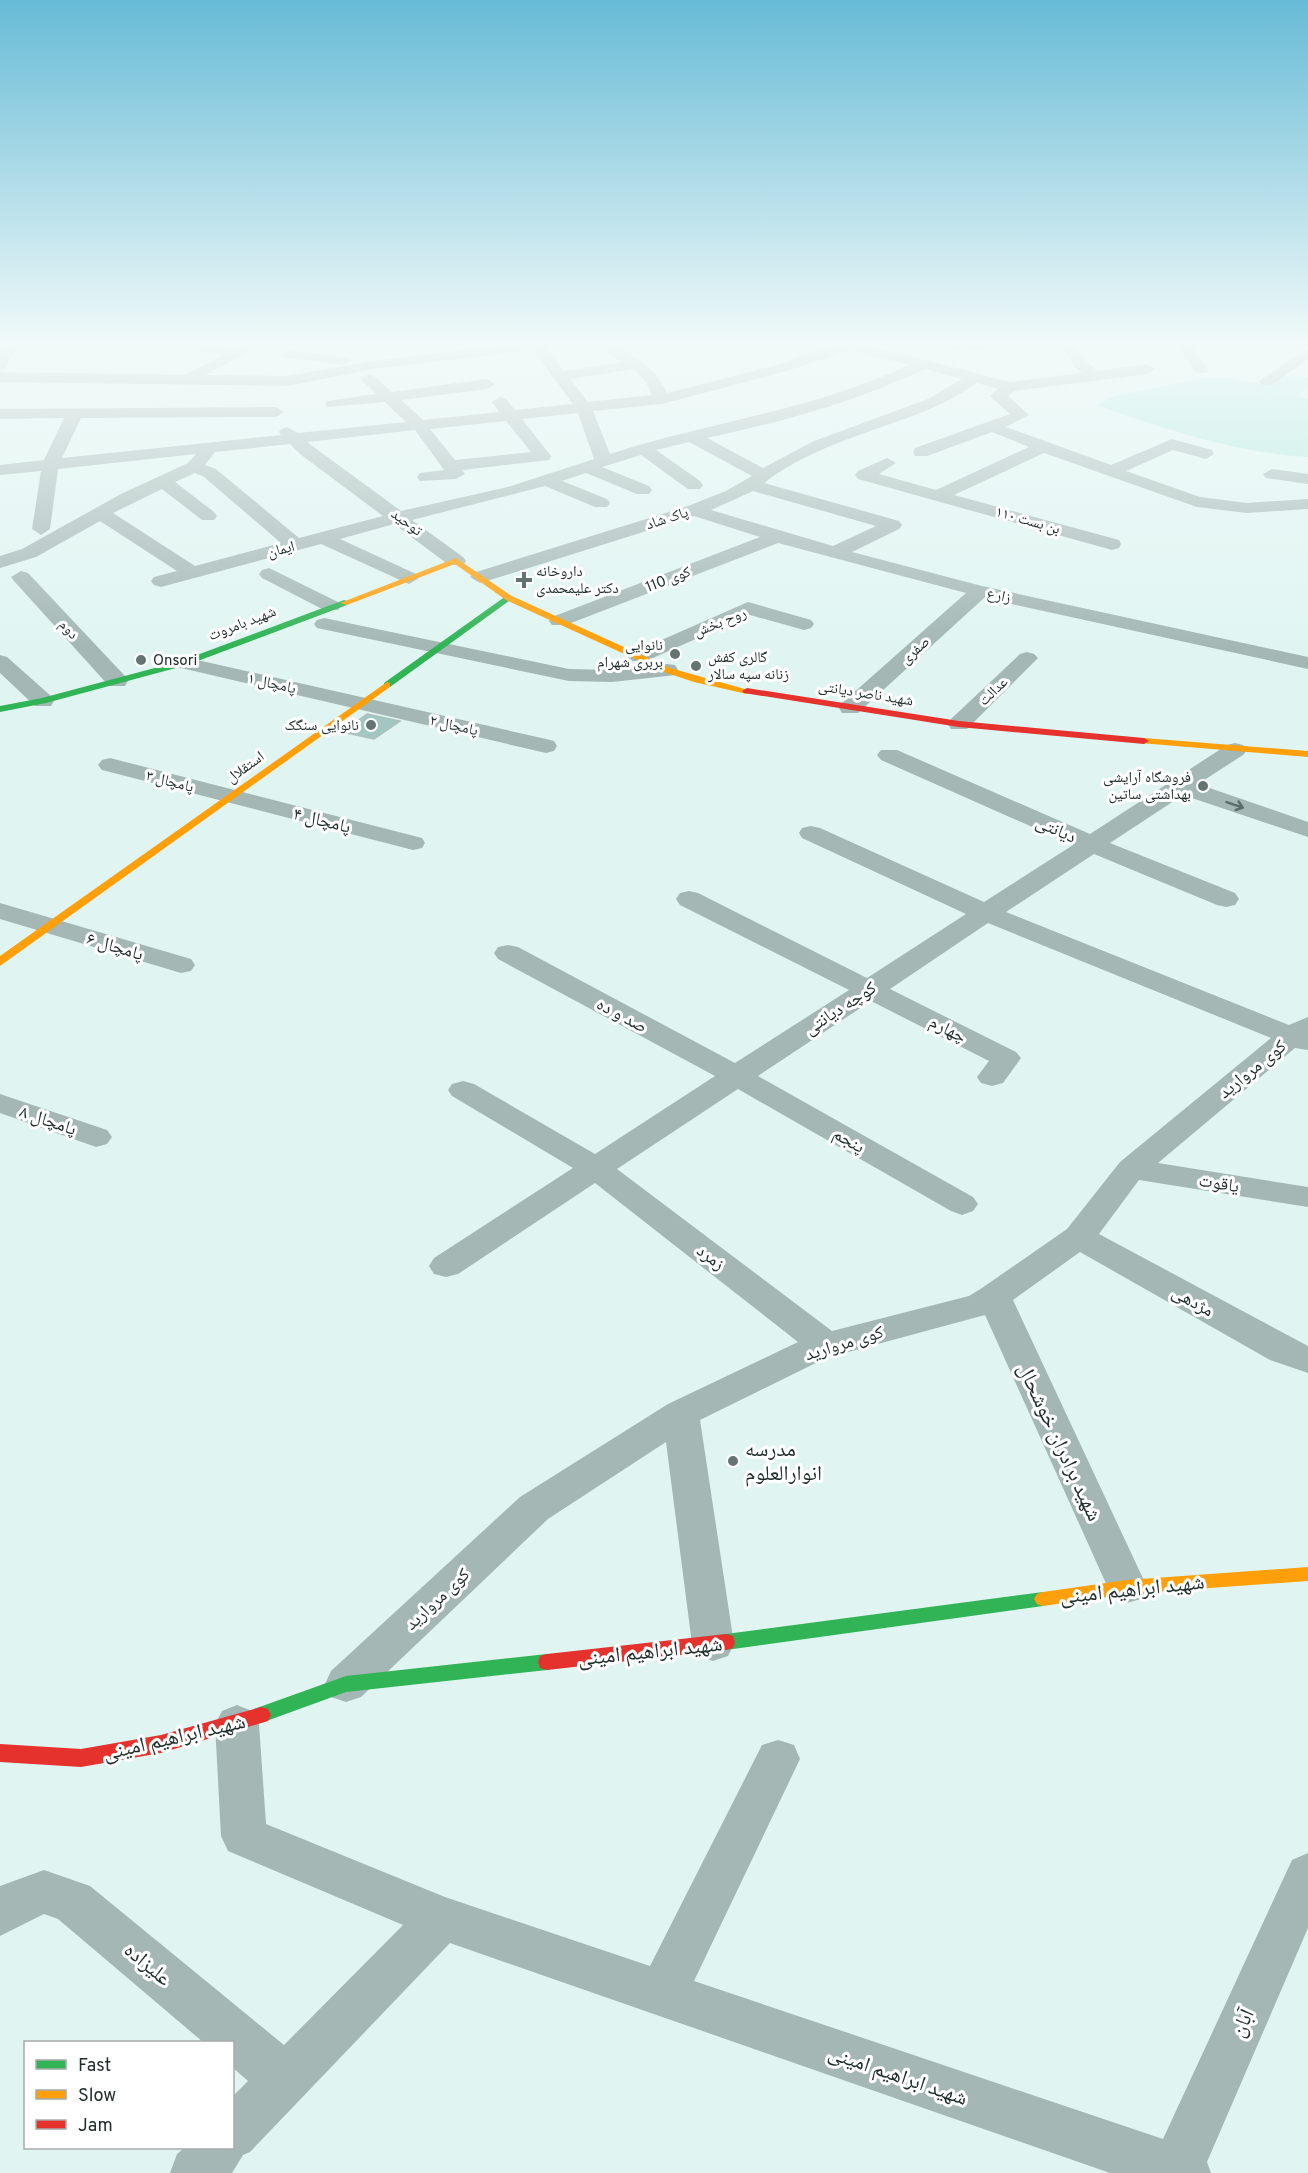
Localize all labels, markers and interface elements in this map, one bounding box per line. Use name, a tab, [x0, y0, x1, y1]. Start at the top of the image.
street label: بن بست ۱۱۰	[993, 503, 1062, 540]
street label: پاک شاد	[644, 504, 691, 535]
street label: توحید	[387, 505, 426, 541]
street label: ایمان	[266, 538, 297, 563]
place label: داروخانه دکتر علیمحمدی	[536, 563, 619, 599]
street label: کوی 110	[643, 563, 694, 598]
marker: داروخانه دکتر علیمحمدی	[517, 573, 531, 587]
street label: زارع	[985, 584, 1013, 608]
street label: شهید بامروت	[206, 603, 279, 646]
street label: روح بخش	[691, 604, 750, 643]
street label: دوم	[54, 616, 82, 644]
street label: صفری	[897, 633, 935, 669]
place label: نانوایی بربری شهرام	[597, 637, 663, 673]
marker: نانوایی بربری شهرام	[668, 647, 682, 661]
place label: گالری کفش زنانه سپه سالار	[707, 649, 789, 685]
place label: Onsori	[153, 652, 197, 671]
marker: Onsori	[134, 653, 148, 667]
marker: گالری کفش زنانه سپه سالار	[689, 659, 703, 673]
street label: پامچال ۱	[246, 670, 298, 699]
street label: عدالت	[975, 673, 1013, 711]
street label: شهید ناصر دیانتی	[817, 678, 915, 711]
street label: پامچال ۲	[428, 712, 480, 741]
place label: نانوایی سنگک	[285, 717, 359, 736]
marker: نانوایی سنگک	[364, 718, 378, 732]
street label: استقلال	[223, 748, 269, 788]
street label: پامچال ۳	[144, 767, 196, 798]
place label: فروشگاه آرایشی بهداشتی ساتین	[1103, 769, 1191, 805]
marker: فروشگاه آرایشی بهداشتی ساتین	[1196, 779, 1210, 793]
one-way arrow	[1225, 801, 1244, 812]
street label: پامچال ۴	[290, 803, 353, 840]
street label: دیانتی	[1032, 811, 1079, 849]
street label: پامچال ۶	[83, 928, 146, 967]
street label: کوچه دیانتی	[800, 977, 882, 1041]
street label: صد و ده	[592, 993, 651, 1039]
street label: چهارم	[925, 1011, 970, 1049]
street label: کوی مروارید	[1214, 1035, 1292, 1105]
street label: پامچال ۸	[16, 1101, 79, 1142]
street label: پنجم	[828, 1123, 868, 1159]
street label: یاقوت	[1197, 1170, 1241, 1199]
street label: زمرد	[691, 1240, 729, 1276]
street label: مژدهی	[1167, 1281, 1217, 1323]
street label: کوی مروارید	[802, 1321, 887, 1367]
street label: شهید برادران خوشحال	[1010, 1359, 1107, 1526]
place label: مدرسه انوارالعلوم	[745, 1437, 822, 1488]
marker: مدرسه انوارالعلوم	[726, 1454, 740, 1468]
street label: کوی مروارید	[401, 1564, 476, 1636]
street label: شهید ابراهیم امینی	[1058, 1569, 1206, 1612]
street label: شهید ابراهیم امینی	[576, 1631, 724, 1674]
street label: شهید ابراهیم امینی	[100, 1709, 248, 1768]
street label: علیزاده	[118, 1937, 177, 1993]
street label: آبان	[1225, 2005, 1262, 2042]
street label: شهید ابراهیم امینی	[824, 2040, 971, 2113]
legend	[24, 2041, 234, 2149]
text: Fast	[78, 2055, 111, 2078]
text: Slow	[78, 2085, 116, 2108]
text: Jam	[78, 2115, 113, 2138]

